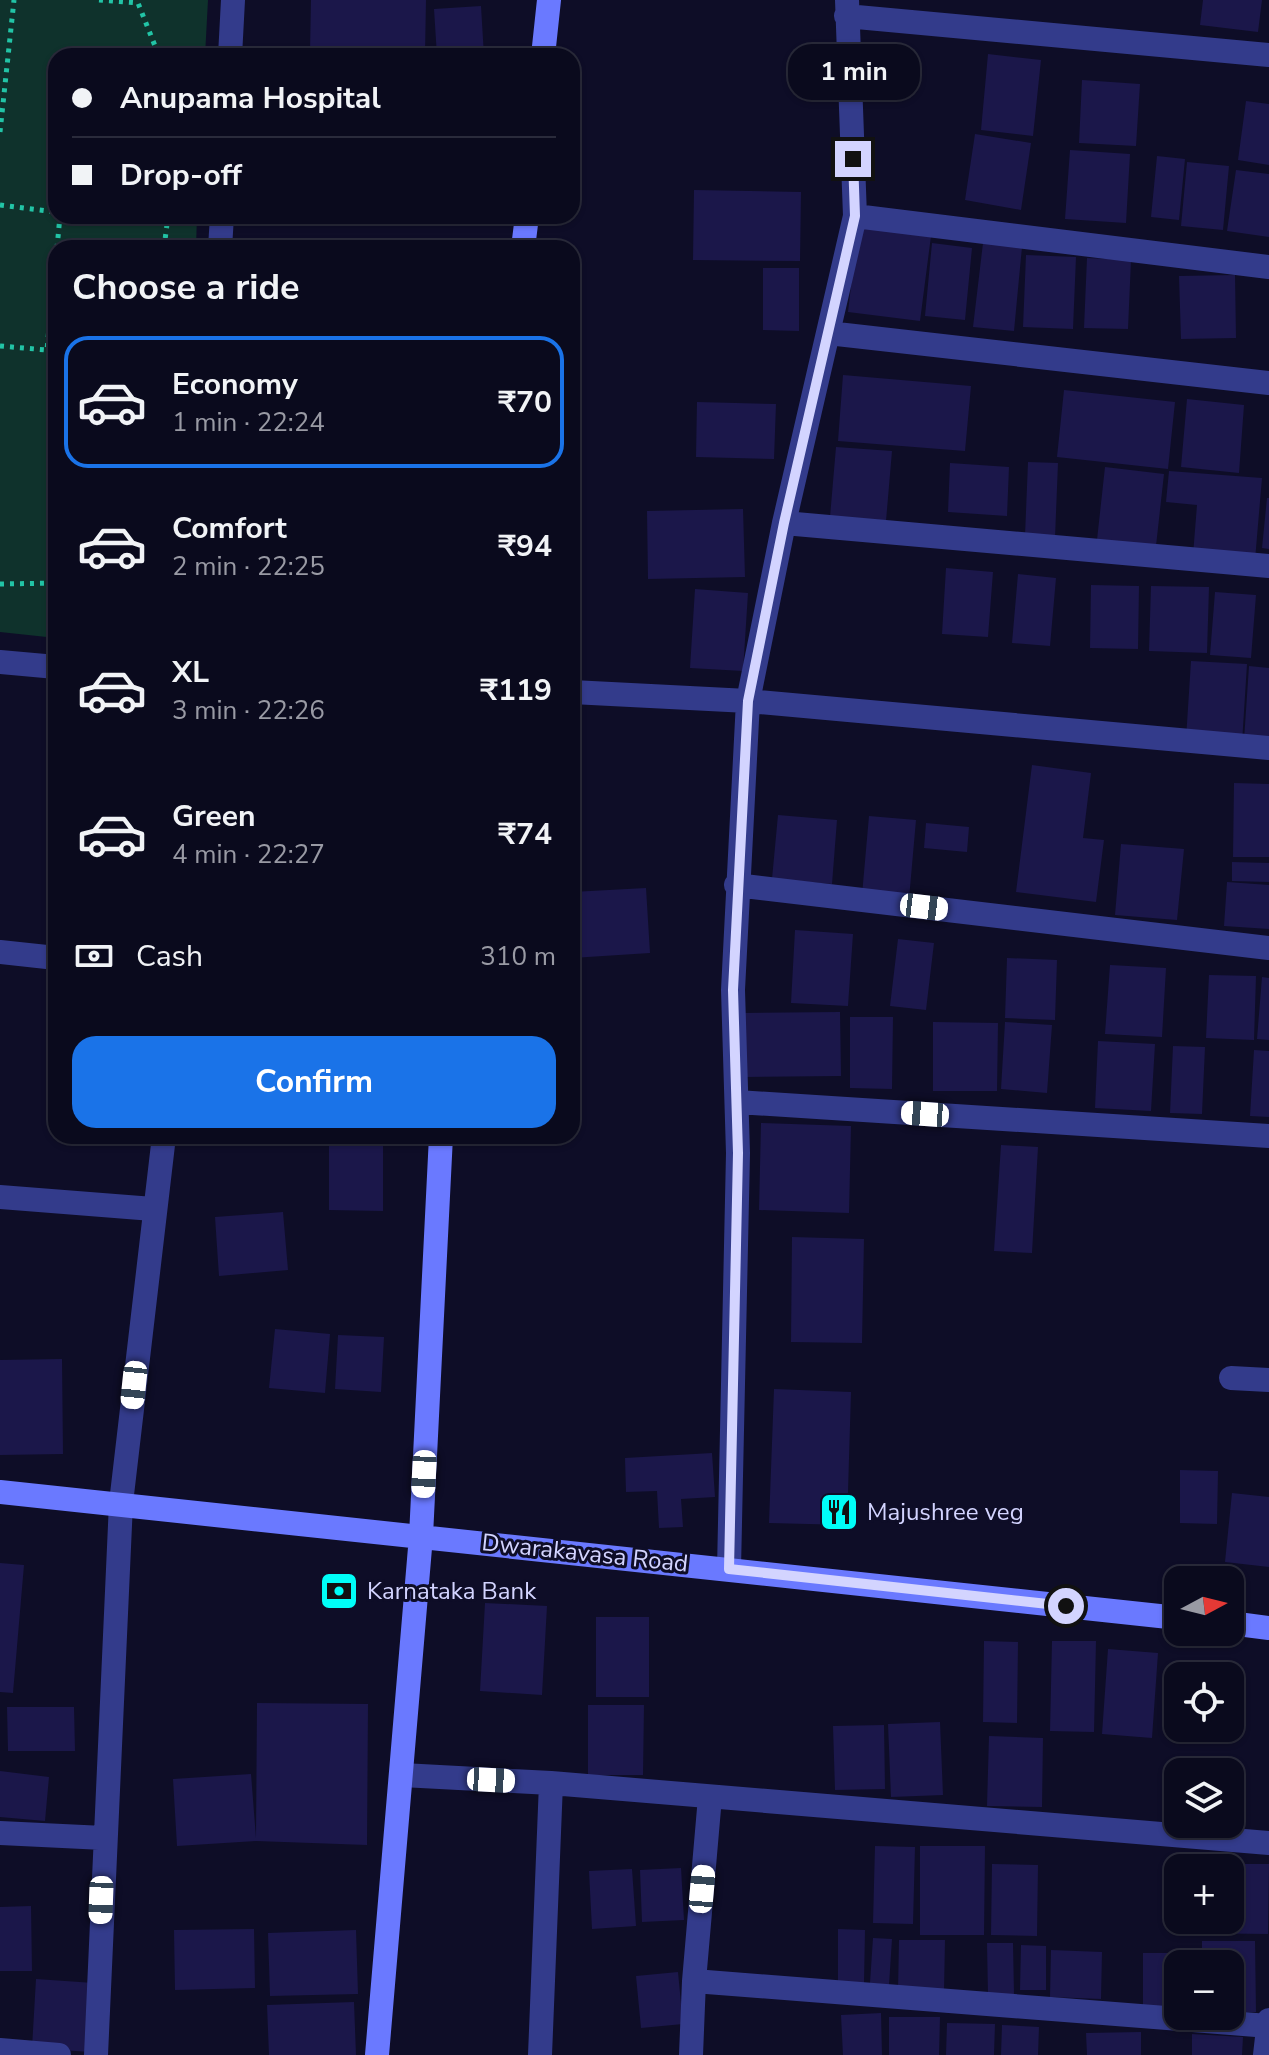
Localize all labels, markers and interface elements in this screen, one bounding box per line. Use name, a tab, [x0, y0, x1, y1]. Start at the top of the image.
callout: 1 min	[787, 43, 919, 99]
text: 1 min	[820, 54, 888, 89]
text: Anupama Hospital	[120, 78, 381, 119]
route end	[835, 141, 871, 177]
text: Drop-off	[120, 155, 242, 196]
text: Choose a ride	[72, 263, 300, 312]
text: Economy	[172, 364, 298, 405]
icon: car	[76, 366, 148, 438]
text: ₹70	[498, 382, 552, 423]
text: 1 min · 22:24	[172, 405, 325, 440]
text: Comfort	[172, 508, 287, 549]
icon: car	[76, 510, 148, 582]
text: ₹94	[498, 526, 552, 567]
text: 2 min · 22:25	[172, 549, 325, 584]
text: XL	[172, 652, 209, 693]
icon: car	[76, 654, 148, 726]
text: ₹119	[480, 670, 552, 711]
text: 3 min · 22:26	[172, 693, 325, 728]
text: Green	[172, 796, 256, 837]
icon: car	[76, 798, 148, 870]
text: ₹74	[498, 814, 552, 855]
text: 4 min · 22:27	[172, 837, 325, 872]
car	[899, 892, 949, 922]
icon: cash	[72, 934, 116, 978]
text: Cash	[136, 936, 203, 977]
text: 310 m	[480, 939, 556, 974]
button: Confirm	[72, 1036, 556, 1128]
car	[900, 1100, 950, 1128]
car	[120, 1360, 148, 1410]
car	[411, 1449, 437, 1499]
restaurant icon: Majushree veg	[818, 1491, 860, 1533]
place label: Majushree veg	[867, 1496, 1024, 1528]
street label: Dwarakavasa Road	[480, 1526, 690, 1580]
north arrow	[1164, 1566, 1244, 1646]
map controls	[1164, 1566, 1244, 2030]
bank icon: Karnataka Bank	[318, 1570, 360, 1612]
place label: Karnataka Bank	[367, 1575, 537, 1607]
route start	[1048, 1588, 1084, 1624]
button: locate	[1164, 1662, 1244, 1742]
button: layers	[1164, 1758, 1244, 1838]
car	[466, 1767, 516, 1793]
button: +	[1164, 1854, 1244, 1934]
car	[688, 1864, 716, 1914]
car	[88, 1876, 114, 1924]
button: −	[1164, 1950, 1244, 2030]

